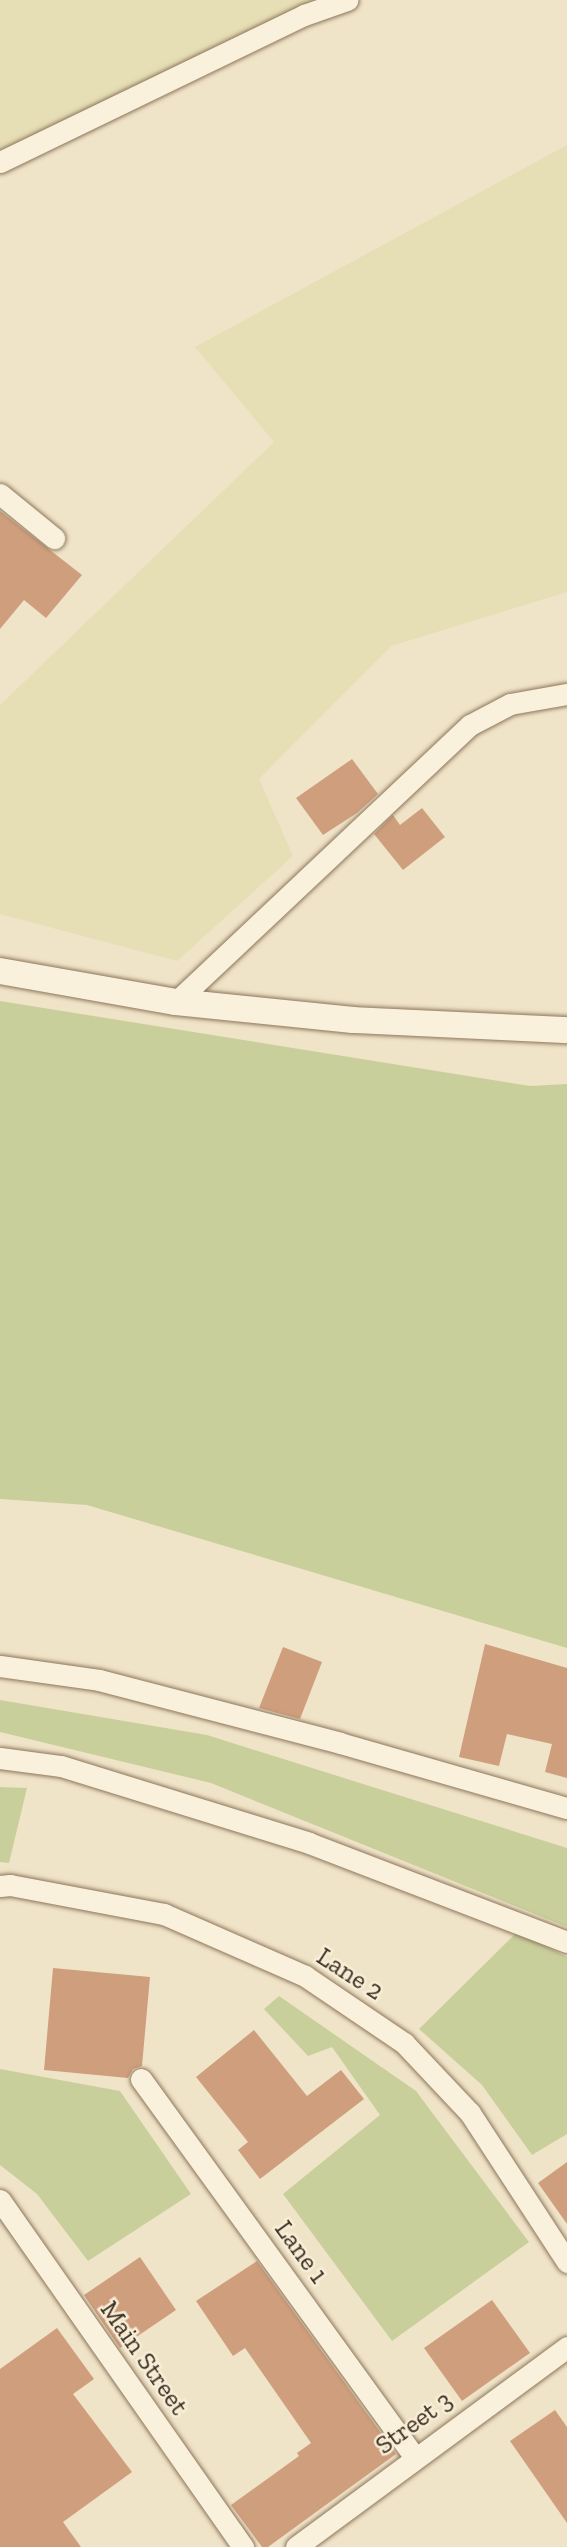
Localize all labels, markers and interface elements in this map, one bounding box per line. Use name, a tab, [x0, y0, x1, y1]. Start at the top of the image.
street label: Lane 2	[311, 1941, 389, 2007]
street label: Lane 1	[268, 2215, 334, 2289]
street label: Main Street	[93, 2295, 195, 2421]
street label: Street 3	[370, 2385, 458, 2461]

